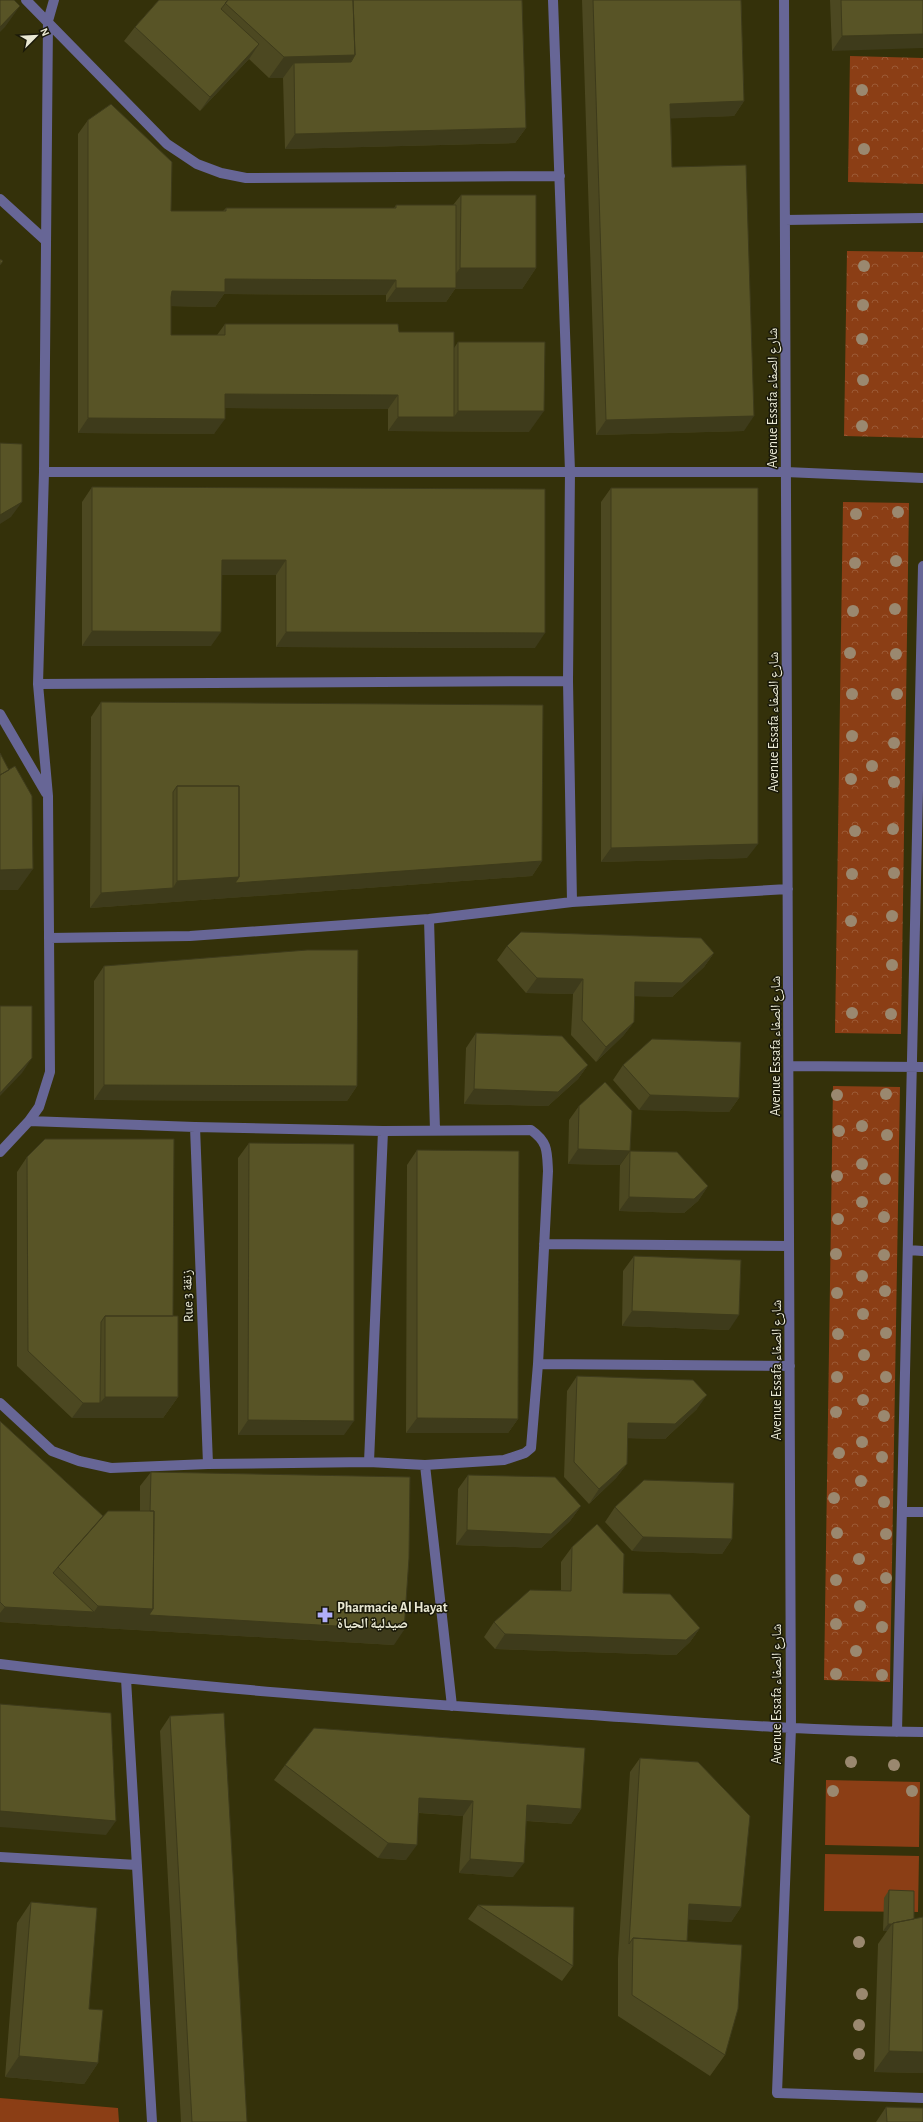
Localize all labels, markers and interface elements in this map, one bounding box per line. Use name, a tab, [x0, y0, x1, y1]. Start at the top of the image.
north arrow	[16, 16, 56, 56]
text: N	[38, 26, 51, 38]
street label: Avenue Essafa شارع الصفاء	[766, 328, 782, 468]
street label: Avenue Essafa شارع الصفاء	[767, 652, 783, 792]
street label: Avenue Essafa شارع الصفاء	[769, 976, 785, 1116]
street label: Rue 3 زنقة	[180, 1269, 197, 1322]
street label: Avenue Essafa شارع الصفاء	[770, 1300, 786, 1440]
place label: Pharmacie Al Hayat صيدلية الحياة	[337, 1601, 448, 1631]
pharmacy icon: Pharmacie Al Hayat صيدلية الحياة	[316, 1606, 334, 1624]
street label: Avenue Essafa شارع الصفاء	[770, 1624, 786, 1764]

